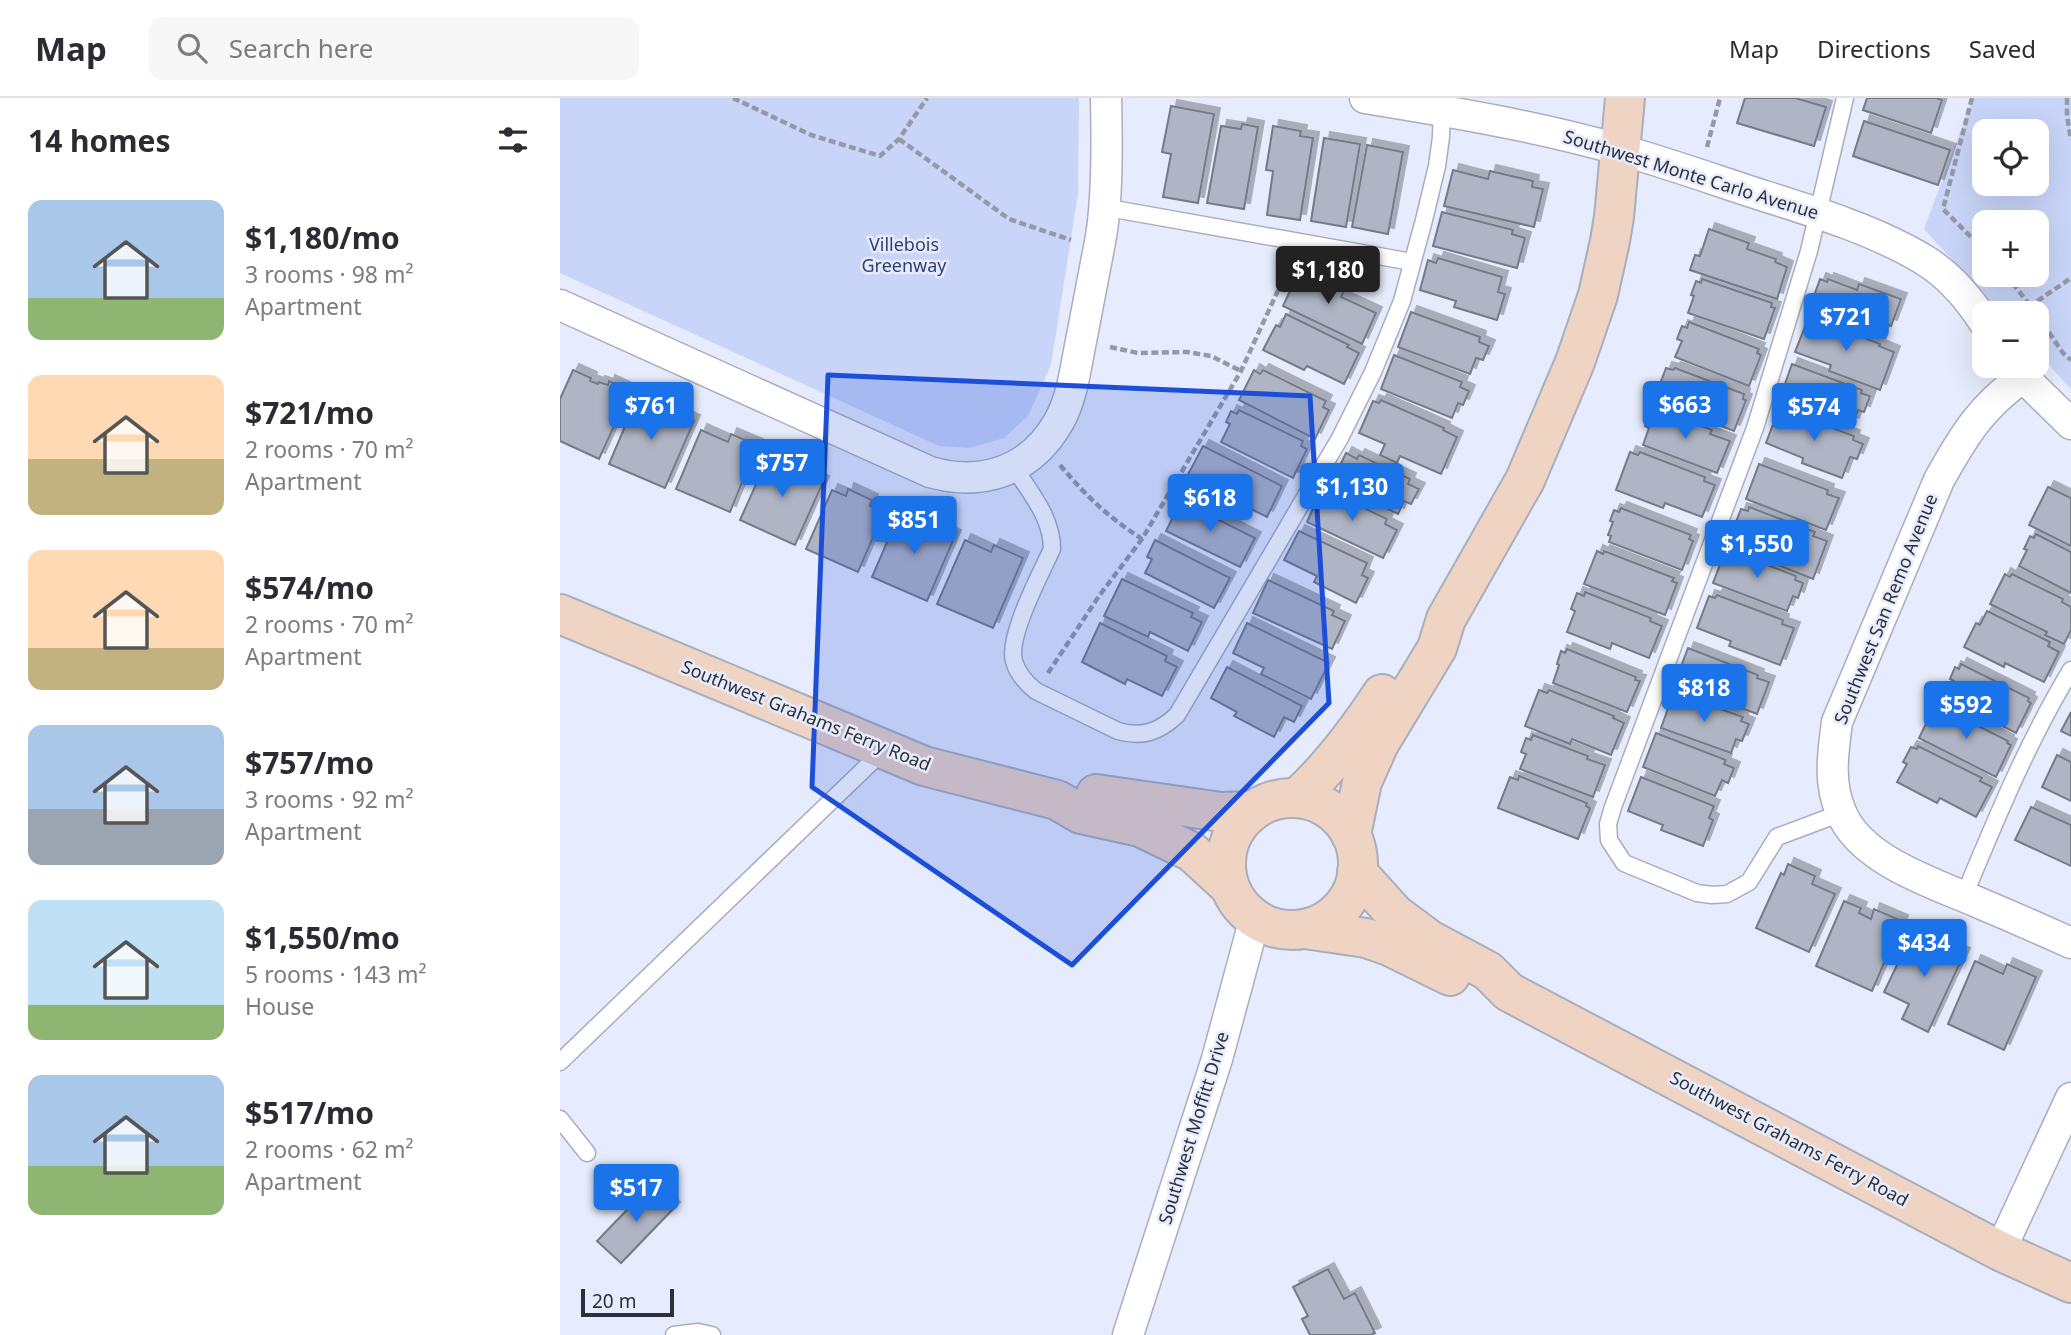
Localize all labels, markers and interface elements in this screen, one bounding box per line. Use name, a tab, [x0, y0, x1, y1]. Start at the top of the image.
search box	[149, 17, 639, 80]
text: Map	[35, 26, 107, 71]
icon: search	[173, 29, 211, 67]
text: Search here	[229, 30, 373, 66]
text: Map	[1729, 32, 1779, 65]
text: Directions	[1817, 32, 1931, 65]
text: Saved	[1969, 32, 2036, 65]
map controls	[1972, 119, 2049, 378]
button: locate	[1972, 119, 2049, 196]
text: 14 homes	[28, 120, 171, 161]
icon: filters	[494, 121, 532, 159]
street label: Southwest Monte Carlo Avenue	[1561, 124, 1822, 224]
button: +	[1972, 210, 2049, 287]
text: $1,180/mo	[245, 217, 400, 258]
icon: home	[84, 228, 168, 312]
park label: Villebois Greenway	[861, 232, 947, 277]
pin: $1,180	[1271, 246, 1385, 306]
text: $1,180	[1292, 253, 1364, 285]
text: 3 rooms · 98 m²	[245, 258, 414, 290]
text: Apartment	[245, 290, 362, 322]
pin: $721	[1805, 294, 1887, 353]
text: $721	[1820, 300, 1872, 332]
button: −	[1972, 301, 2049, 378]
pin: $761	[610, 382, 692, 442]
pin: $663	[1644, 382, 1726, 441]
pin: $574	[1773, 384, 1855, 443]
text: $663	[1659, 388, 1711, 420]
text: $761	[625, 389, 677, 421]
text: $574	[1788, 390, 1840, 422]
text: $721/mo	[245, 392, 374, 433]
icon: home	[84, 403, 168, 487]
text: 2 rooms · 70 m²	[245, 433, 414, 465]
pin: $757	[741, 440, 823, 499]
text: $757	[756, 446, 808, 478]
pin: $1,130	[1295, 464, 1409, 523]
text: Apartment	[245, 465, 362, 497]
text: $1,130	[1316, 470, 1388, 502]
pin: $618	[1169, 474, 1251, 534]
text: $618	[1184, 481, 1236, 513]
street label: Southwest San Remo Avenue	[1828, 490, 1942, 727]
pin: $851	[873, 496, 955, 556]
text: $851	[888, 503, 940, 535]
pin: $1,550	[1700, 520, 1814, 580]
text: $1,550	[1721, 527, 1793, 559]
text: $574/mo	[245, 567, 374, 608]
icon: home	[84, 578, 168, 662]
text: 2 rooms · 70 m²	[245, 608, 414, 640]
text: Apartment	[245, 640, 362, 672]
street label: Southwest Grahams Ferry Road	[678, 654, 935, 776]
pin: $818	[1663, 664, 1745, 724]
text: $818	[1678, 671, 1730, 703]
pin: $592	[1925, 682, 2007, 741]
text: $592	[1940, 688, 1992, 720]
text: $757/mo	[245, 742, 374, 783]
icon: home	[84, 753, 168, 837]
text: 3 rooms · 92 m²	[245, 783, 414, 815]
text: Apartment	[245, 815, 362, 847]
text: $1,550/mo	[245, 917, 400, 958]
pin: $434	[1883, 920, 1965, 979]
text: $434	[1898, 926, 1950, 958]
icon: home	[84, 928, 168, 1012]
text: 5 rooms · 143 m²	[245, 958, 427, 990]
text: House	[245, 990, 314, 1022]
street label: Southwest Moffitt Drive	[1152, 1029, 1234, 1227]
street label: Southwest Grahams Ferry Road	[1666, 1065, 1913, 1211]
text: $517/mo	[245, 1092, 374, 1133]
icon: home	[84, 1103, 168, 1187]
text: 2 rooms · 62 m²	[245, 1133, 414, 1165]
pin: $517	[595, 1164, 677, 1224]
text: Apartment	[245, 1165, 362, 1197]
text: $517	[610, 1171, 662, 1203]
scale bar	[581, 1286, 674, 1318]
text: 20 m	[592, 1288, 636, 1314]

